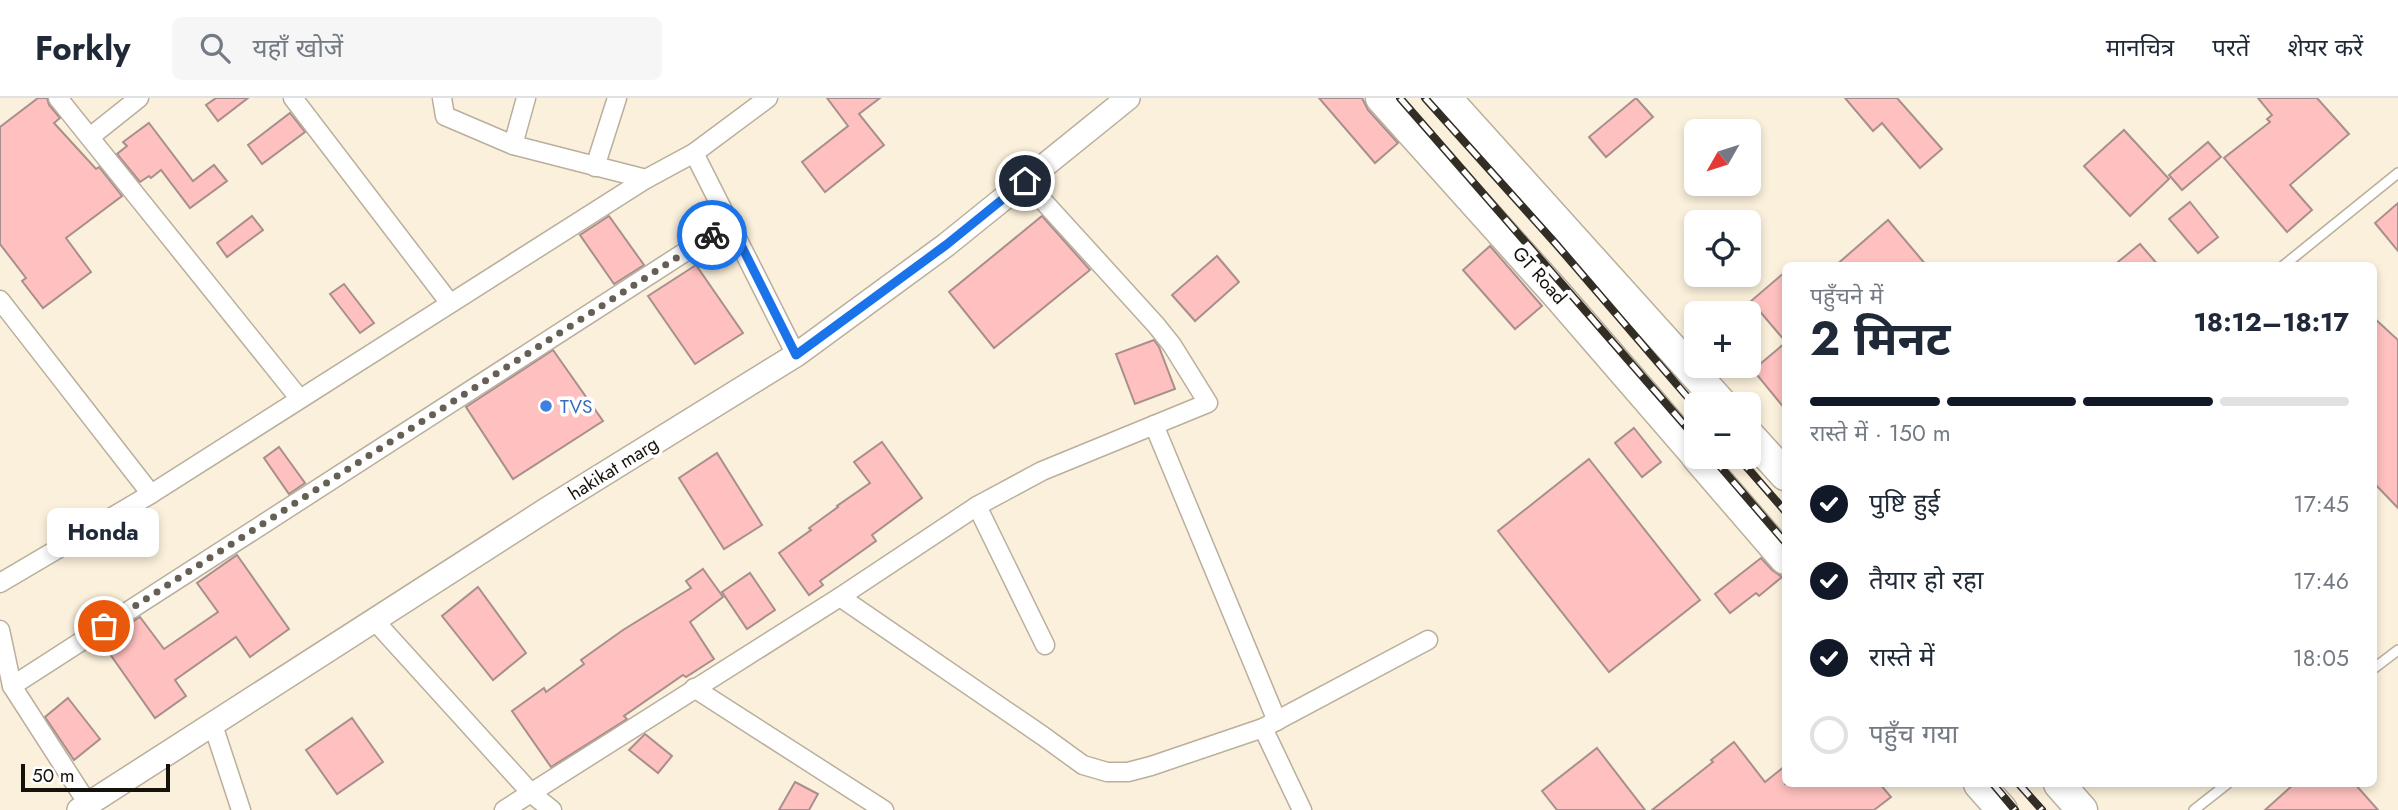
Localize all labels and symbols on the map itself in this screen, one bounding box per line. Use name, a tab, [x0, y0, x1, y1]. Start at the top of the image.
north arrow	[1684, 119, 1760, 196]
pin	[995, 151, 1055, 211]
courier	[677, 200, 747, 270]
street label: GT Road	[1506, 240, 1573, 310]
place label: TVS	[560, 393, 592, 420]
marker: TVS	[538, 398, 554, 414]
street label: hakikat marg	[563, 430, 663, 507]
callout: Honda	[48, 507, 160, 556]
pin	[74, 596, 134, 656]
scale bar	[21, 761, 170, 793]

